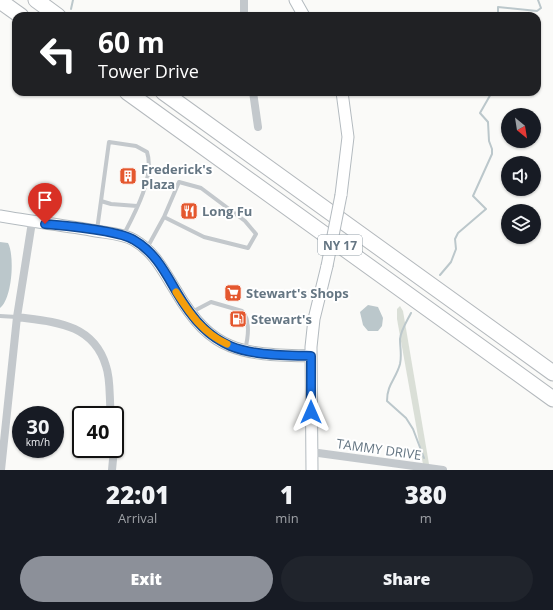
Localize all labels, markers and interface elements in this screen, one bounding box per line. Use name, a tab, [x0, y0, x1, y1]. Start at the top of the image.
text: 60 m	[98, 23, 165, 61]
icon: left	[32, 28, 84, 80]
text: Tower Drive	[98, 59, 199, 83]
north arrow	[501, 108, 541, 148]
map controls	[501, 108, 541, 244]
button: sound	[501, 156, 541, 196]
place label: Frederick's Plaza	[141, 160, 212, 193]
building icon: Frederick's Plaza	[118, 166, 138, 186]
pin	[28, 183, 62, 224]
icon: arrive	[34, 189, 56, 211]
restaurant icon: Long Fu	[179, 201, 199, 221]
place label: Long Fu	[202, 202, 252, 220]
button: layers	[501, 204, 541, 244]
road number: NY 17	[318, 235, 362, 255]
supermarket icon: Stewart's Shops	[223, 283, 243, 303]
place label: Stewart's Shops	[246, 284, 349, 302]
fuel station icon: Stewart's	[228, 309, 248, 329]
place label: Stewart's	[251, 310, 312, 328]
position arrow	[290, 391, 332, 433]
speed limit sign: 40	[72, 406, 124, 458]
text: 30	[27, 413, 49, 440]
street label: TAMMY DRIVE	[335, 434, 423, 464]
text: km/h	[26, 435, 50, 449]
text: 22:01	[106, 478, 169, 511]
text: 1	[280, 478, 294, 511]
text: 380	[405, 478, 447, 511]
text: Arrival	[118, 509, 157, 527]
text: min	[275, 509, 299, 527]
text: m	[420, 509, 432, 527]
button: Exit	[20, 556, 273, 602]
button: Share	[281, 556, 533, 602]

